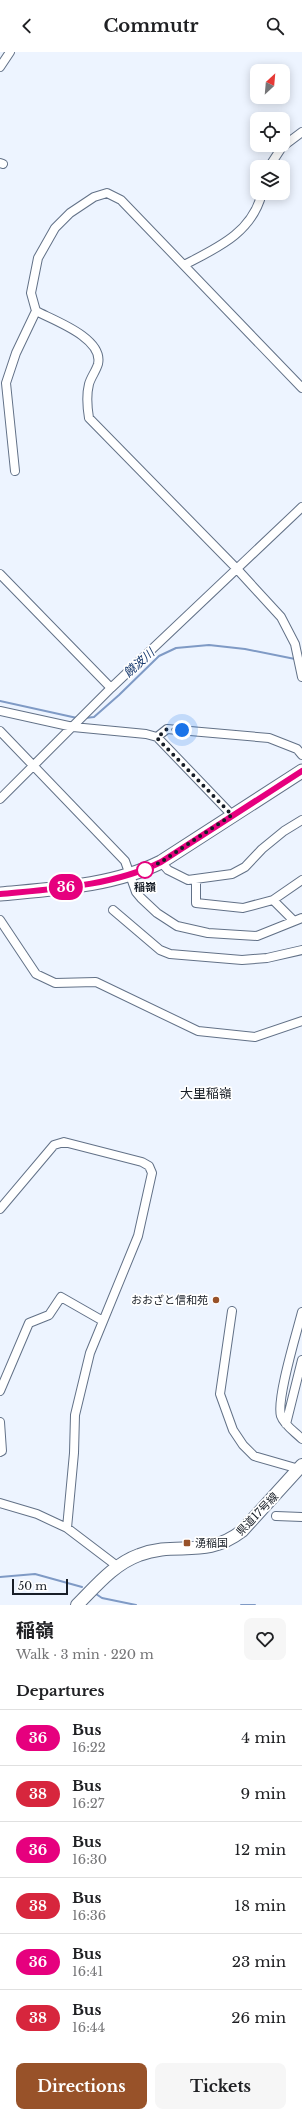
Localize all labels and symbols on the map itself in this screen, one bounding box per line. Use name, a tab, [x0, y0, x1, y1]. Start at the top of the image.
north arrow	[250, 64, 290, 104]
water label: 饒波川	[120, 644, 159, 680]
your location	[172, 720, 192, 740]
marker: 稲嶺	[136, 861, 154, 879]
line badge: 36	[48, 874, 84, 900]
place label: 稲嶺	[134, 880, 156, 894]
district label: 大里稲嶺	[180, 1085, 232, 1102]
place label: おおざと信和苑	[131, 1293, 208, 1307]
marker: おおざと信和苑	[211, 1295, 221, 1305]
street label: 県道17号線	[233, 1490, 281, 1538]
place label: 湧稲国	[195, 1536, 228, 1550]
marker: 湧稲国	[182, 1538, 192, 1548]
scale bar	[12, 1577, 68, 1596]

